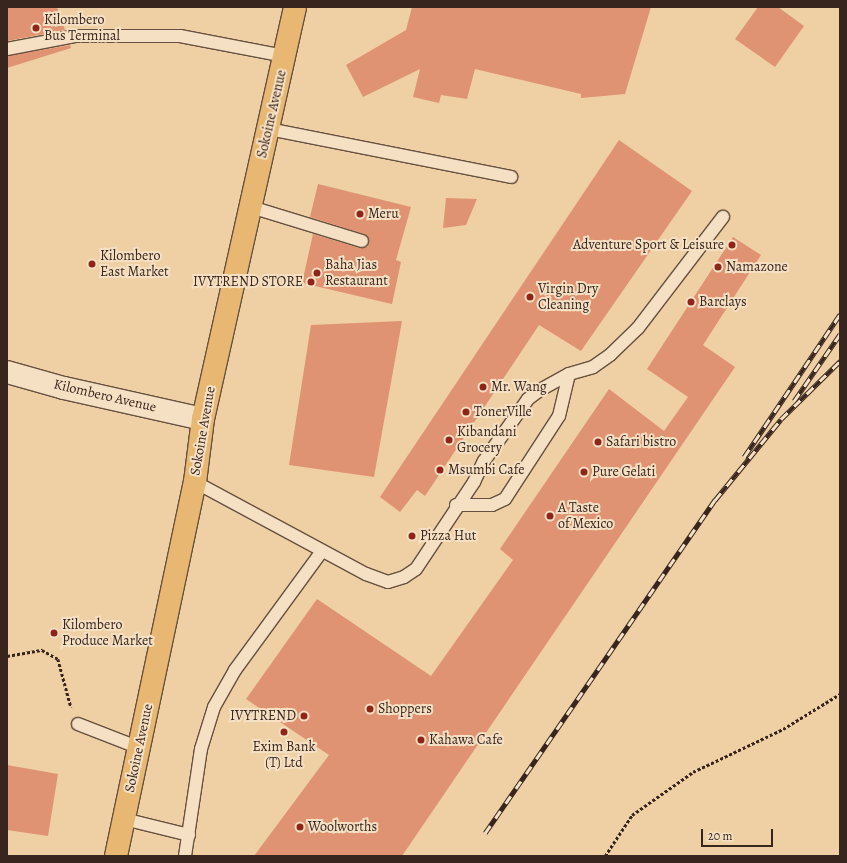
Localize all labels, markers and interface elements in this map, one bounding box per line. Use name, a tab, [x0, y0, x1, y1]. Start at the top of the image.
place label: Kilombero Bus Terminal	[44, 12, 120, 44]
marker: Kilombero Bus Terminal	[31, 23, 41, 33]
street label: Sokoine Avenue	[254, 68, 290, 160]
place label: Meru	[368, 206, 399, 222]
marker: Meru	[355, 209, 365, 219]
place label: Adventure Sport & Leisure	[573, 237, 724, 253]
marker: Adventure Sport & Leisure	[727, 240, 737, 250]
place label: Kilombero East Market	[100, 248, 169, 280]
place label: Baha Jias Restaurant	[325, 257, 388, 290]
marker: Kilombero East Market	[87, 259, 97, 269]
place label: Namazone	[726, 259, 788, 275]
marker: Namazone	[713, 262, 723, 272]
marker: Baha Jias Restaurant	[312, 268, 322, 278]
place label: IVYTREND STORE	[193, 274, 303, 290]
marker: IVYTREND STORE	[306, 277, 316, 287]
place label: Virgin Dry Cleaning	[538, 281, 598, 314]
marker: Virgin Dry Cleaning	[525, 292, 535, 302]
place label: Barclays	[699, 294, 747, 310]
marker: Barclays	[686, 297, 696, 307]
street label: Kilombero Avenue	[52, 376, 158, 416]
place label: Mr. Wang	[491, 379, 547, 395]
marker: Mr. Wang	[478, 382, 488, 392]
street label: Sokoine Avenue	[187, 385, 219, 477]
place label: TonerVille	[474, 404, 532, 420]
marker: TonerVille	[461, 407, 471, 417]
place label: Kibandani Grocery	[457, 424, 517, 456]
place label: Safari bistro	[606, 434, 676, 450]
marker: Kibandani Grocery	[444, 435, 454, 445]
marker: Safari bistro	[593, 437, 603, 447]
place label: Msumbi Cafe	[448, 462, 524, 478]
place label: Pure Gelati	[592, 464, 655, 480]
marker: Msumbi Cafe	[435, 465, 445, 475]
marker: Pure Gelati	[579, 467, 589, 477]
place label: A Taste of Mexico	[558, 500, 613, 532]
marker: A Taste of Mexico	[545, 511, 555, 521]
place label: Pizza Hut	[420, 528, 476, 544]
marker: Pizza Hut	[407, 531, 417, 541]
place label: Kilombero Produce Market	[62, 617, 153, 650]
marker: Kilombero Produce Market	[49, 628, 59, 638]
place label: Shoppers	[378, 701, 432, 717]
street label: Sokoine Avenue	[121, 702, 157, 794]
marker: Shoppers	[365, 704, 375, 714]
place label: IVYTREND	[230, 708, 296, 724]
marker: IVYTREND	[299, 711, 309, 721]
marker: Exim Bank (T) Ltd	[279, 727, 289, 737]
place label: Kahawa Cafe	[429, 732, 503, 748]
marker: Kahawa Cafe	[416, 735, 426, 745]
place label: Exim Bank (T) Ltd	[253, 739, 315, 772]
place label: Woolworths	[308, 819, 377, 835]
scale bar	[703, 821, 775, 847]
marker: Woolworths	[295, 822, 305, 832]
text: 20 m	[708, 828, 732, 844]

